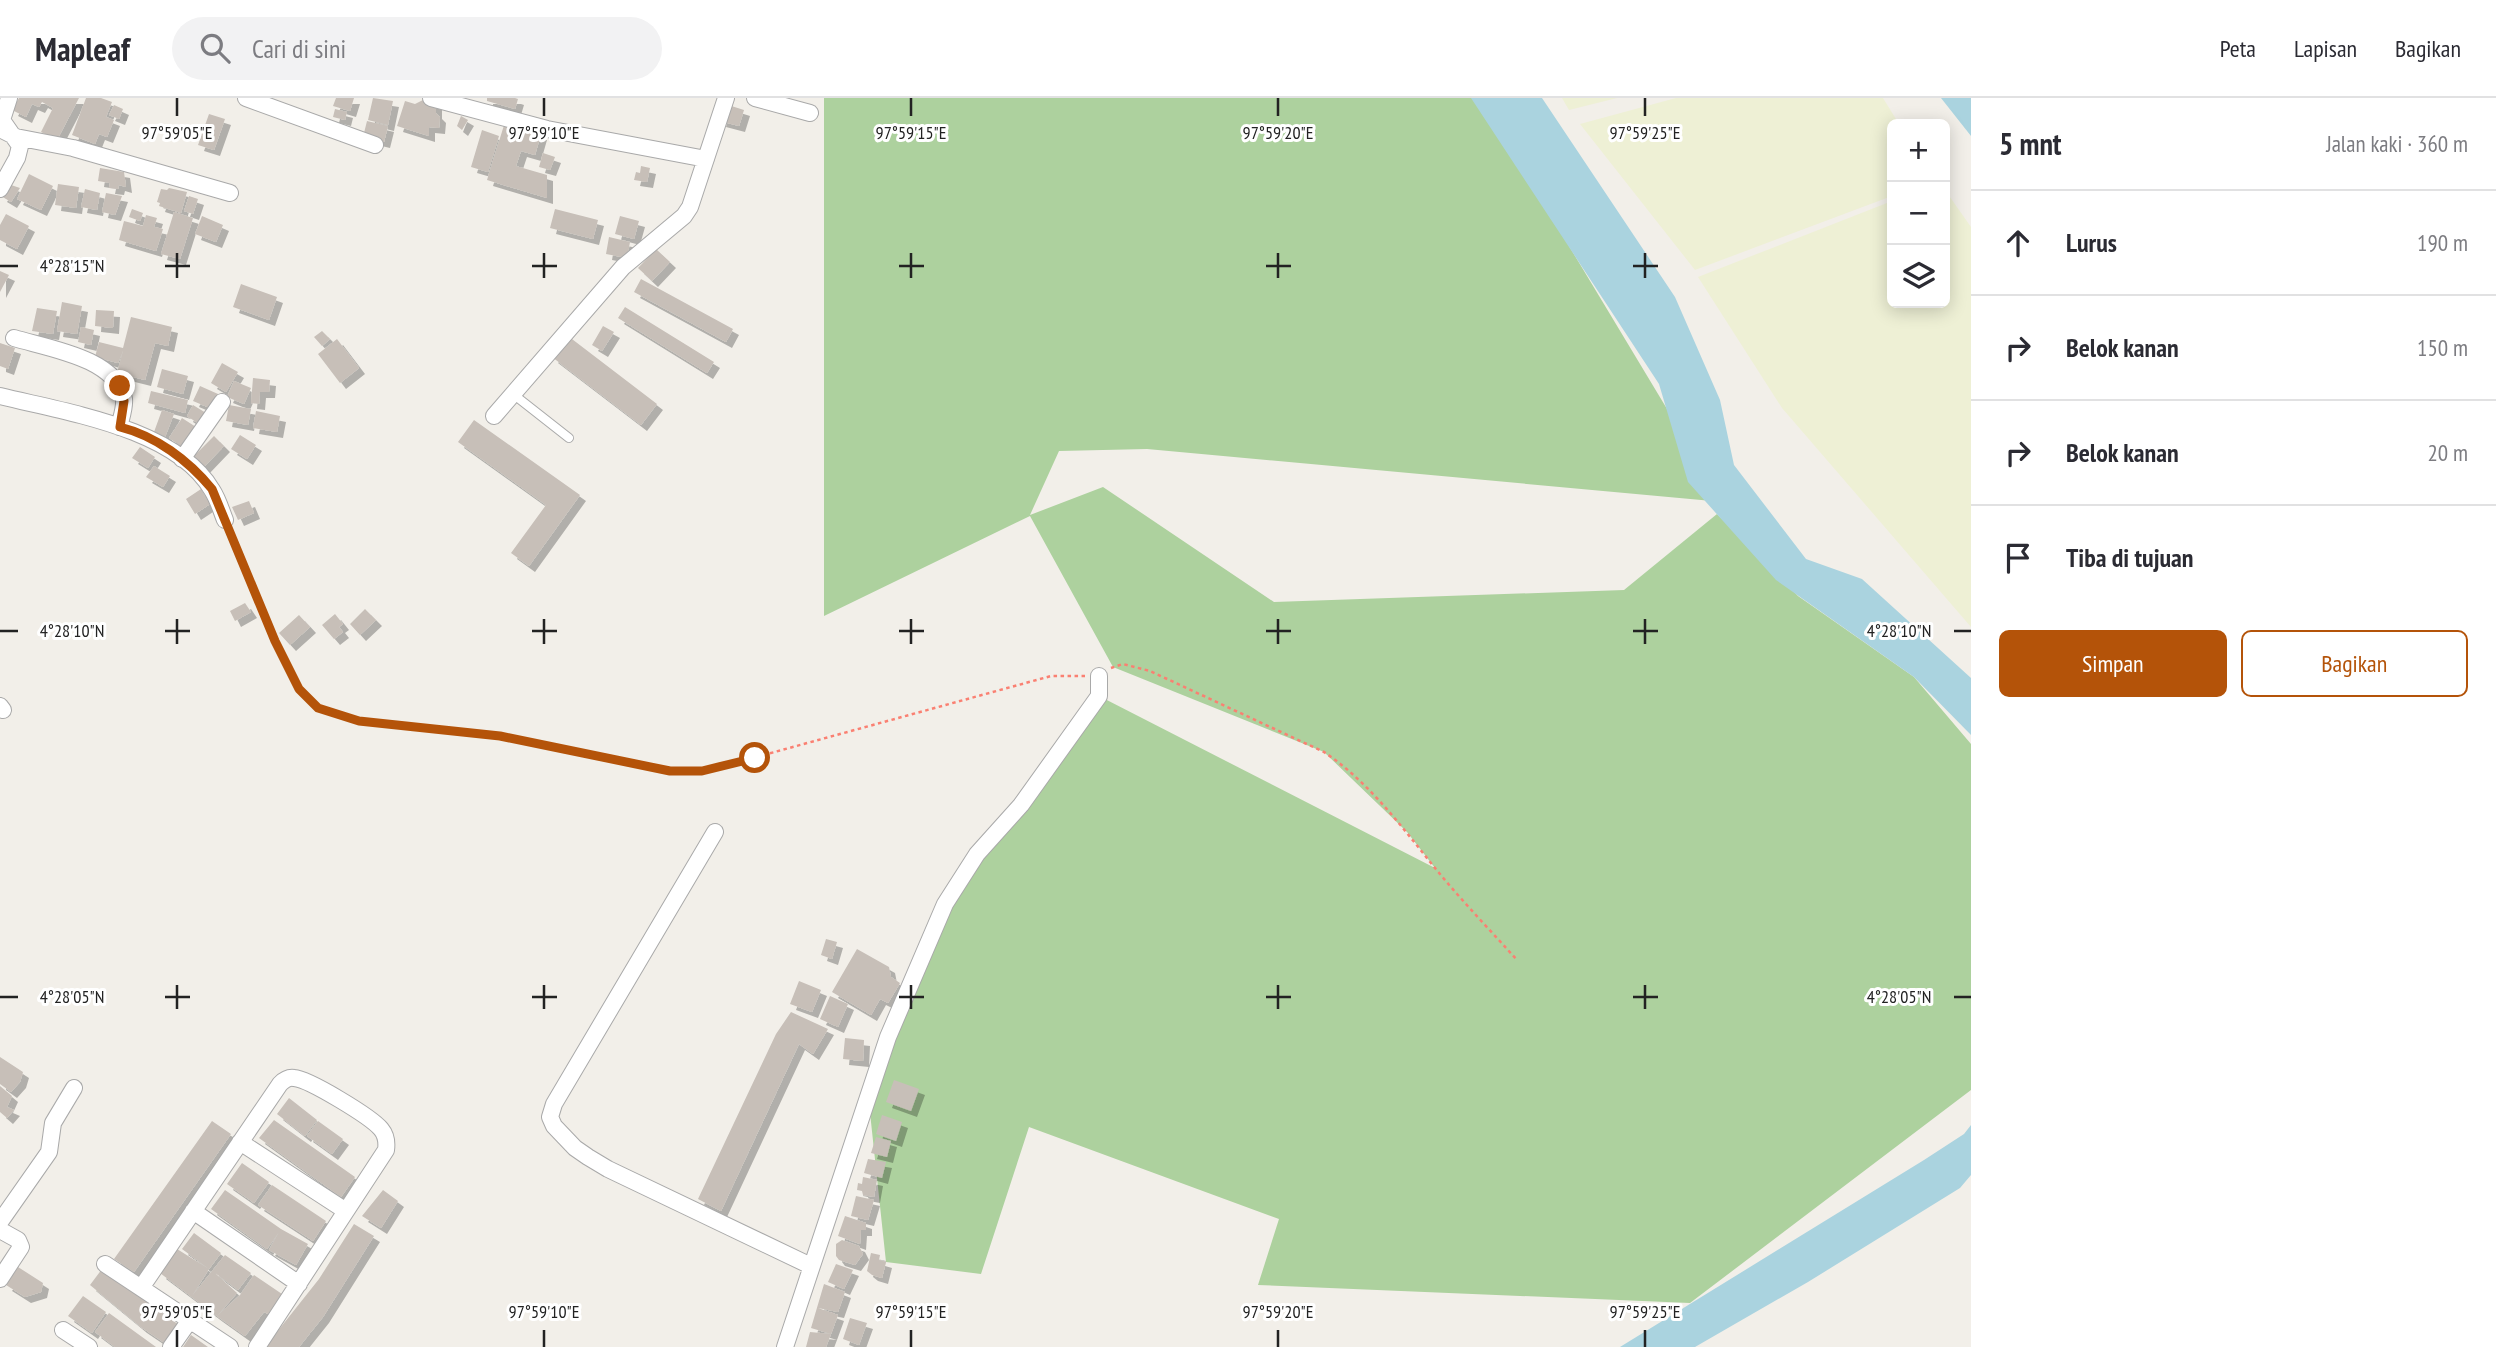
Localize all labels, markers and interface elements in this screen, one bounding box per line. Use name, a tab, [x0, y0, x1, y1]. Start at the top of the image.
search box	[172, 17, 662, 80]
text: Mapleaf	[35, 27, 130, 70]
icon: search	[196, 29, 234, 67]
text: Cari di sini	[252, 32, 346, 65]
text: Peta	[2220, 33, 2256, 64]
text: Lapisan	[2294, 33, 2357, 64]
text: Bagikan	[2395, 33, 2461, 64]
map controls	[1887, 119, 1950, 308]
button: +	[1887, 119, 1950, 182]
text: 97°59'05"E	[142, 121, 212, 144]
text: 97°59'10"E	[509, 121, 579, 144]
text: 97°59'15"E	[876, 121, 946, 144]
text: 97°59'20"E	[1243, 121, 1313, 144]
text: 97°59'25"E	[1610, 121, 1680, 144]
text: 5 mnt	[1999, 124, 2062, 163]
text: Jalan kaki · 360 m	[2326, 129, 2468, 158]
button: −	[1887, 182, 1950, 245]
icon: ahead	[1999, 224, 2037, 262]
text: Lurus	[2066, 226, 2117, 259]
text: 190 m	[2417, 228, 2468, 257]
button: layers	[1887, 245, 1950, 308]
text: 4°28'15"N	[40, 254, 104, 277]
icon: right	[1999, 329, 2037, 367]
text: Belok kanan	[2066, 331, 2179, 364]
text: 150 m	[2417, 333, 2468, 362]
route end	[104, 370, 135, 401]
icon: right	[1999, 434, 2037, 472]
text: Belok kanan	[2066, 436, 2179, 469]
text: 20 m	[2427, 438, 2468, 467]
icon: arrive	[1999, 539, 2037, 577]
text: Tiba di tujuan	[2066, 541, 2194, 574]
text: 4°28'10"N	[40, 619, 104, 642]
text: 4°28'10"N	[1867, 619, 1931, 642]
button: Simpan	[1999, 630, 2227, 697]
button: Bagikan	[2241, 630, 2468, 697]
route start	[739, 742, 770, 773]
text: 4°28'05"N	[40, 985, 104, 1008]
text: 4°28'05"N	[1867, 985, 1931, 1008]
text: 97°59'05"E	[142, 1300, 212, 1323]
text: 97°59'10"E	[509, 1300, 579, 1323]
text: 97°59'15"E	[876, 1300, 946, 1323]
text: 97°59'20"E	[1243, 1300, 1313, 1323]
text: 97°59'25"E	[1610, 1300, 1680, 1323]

